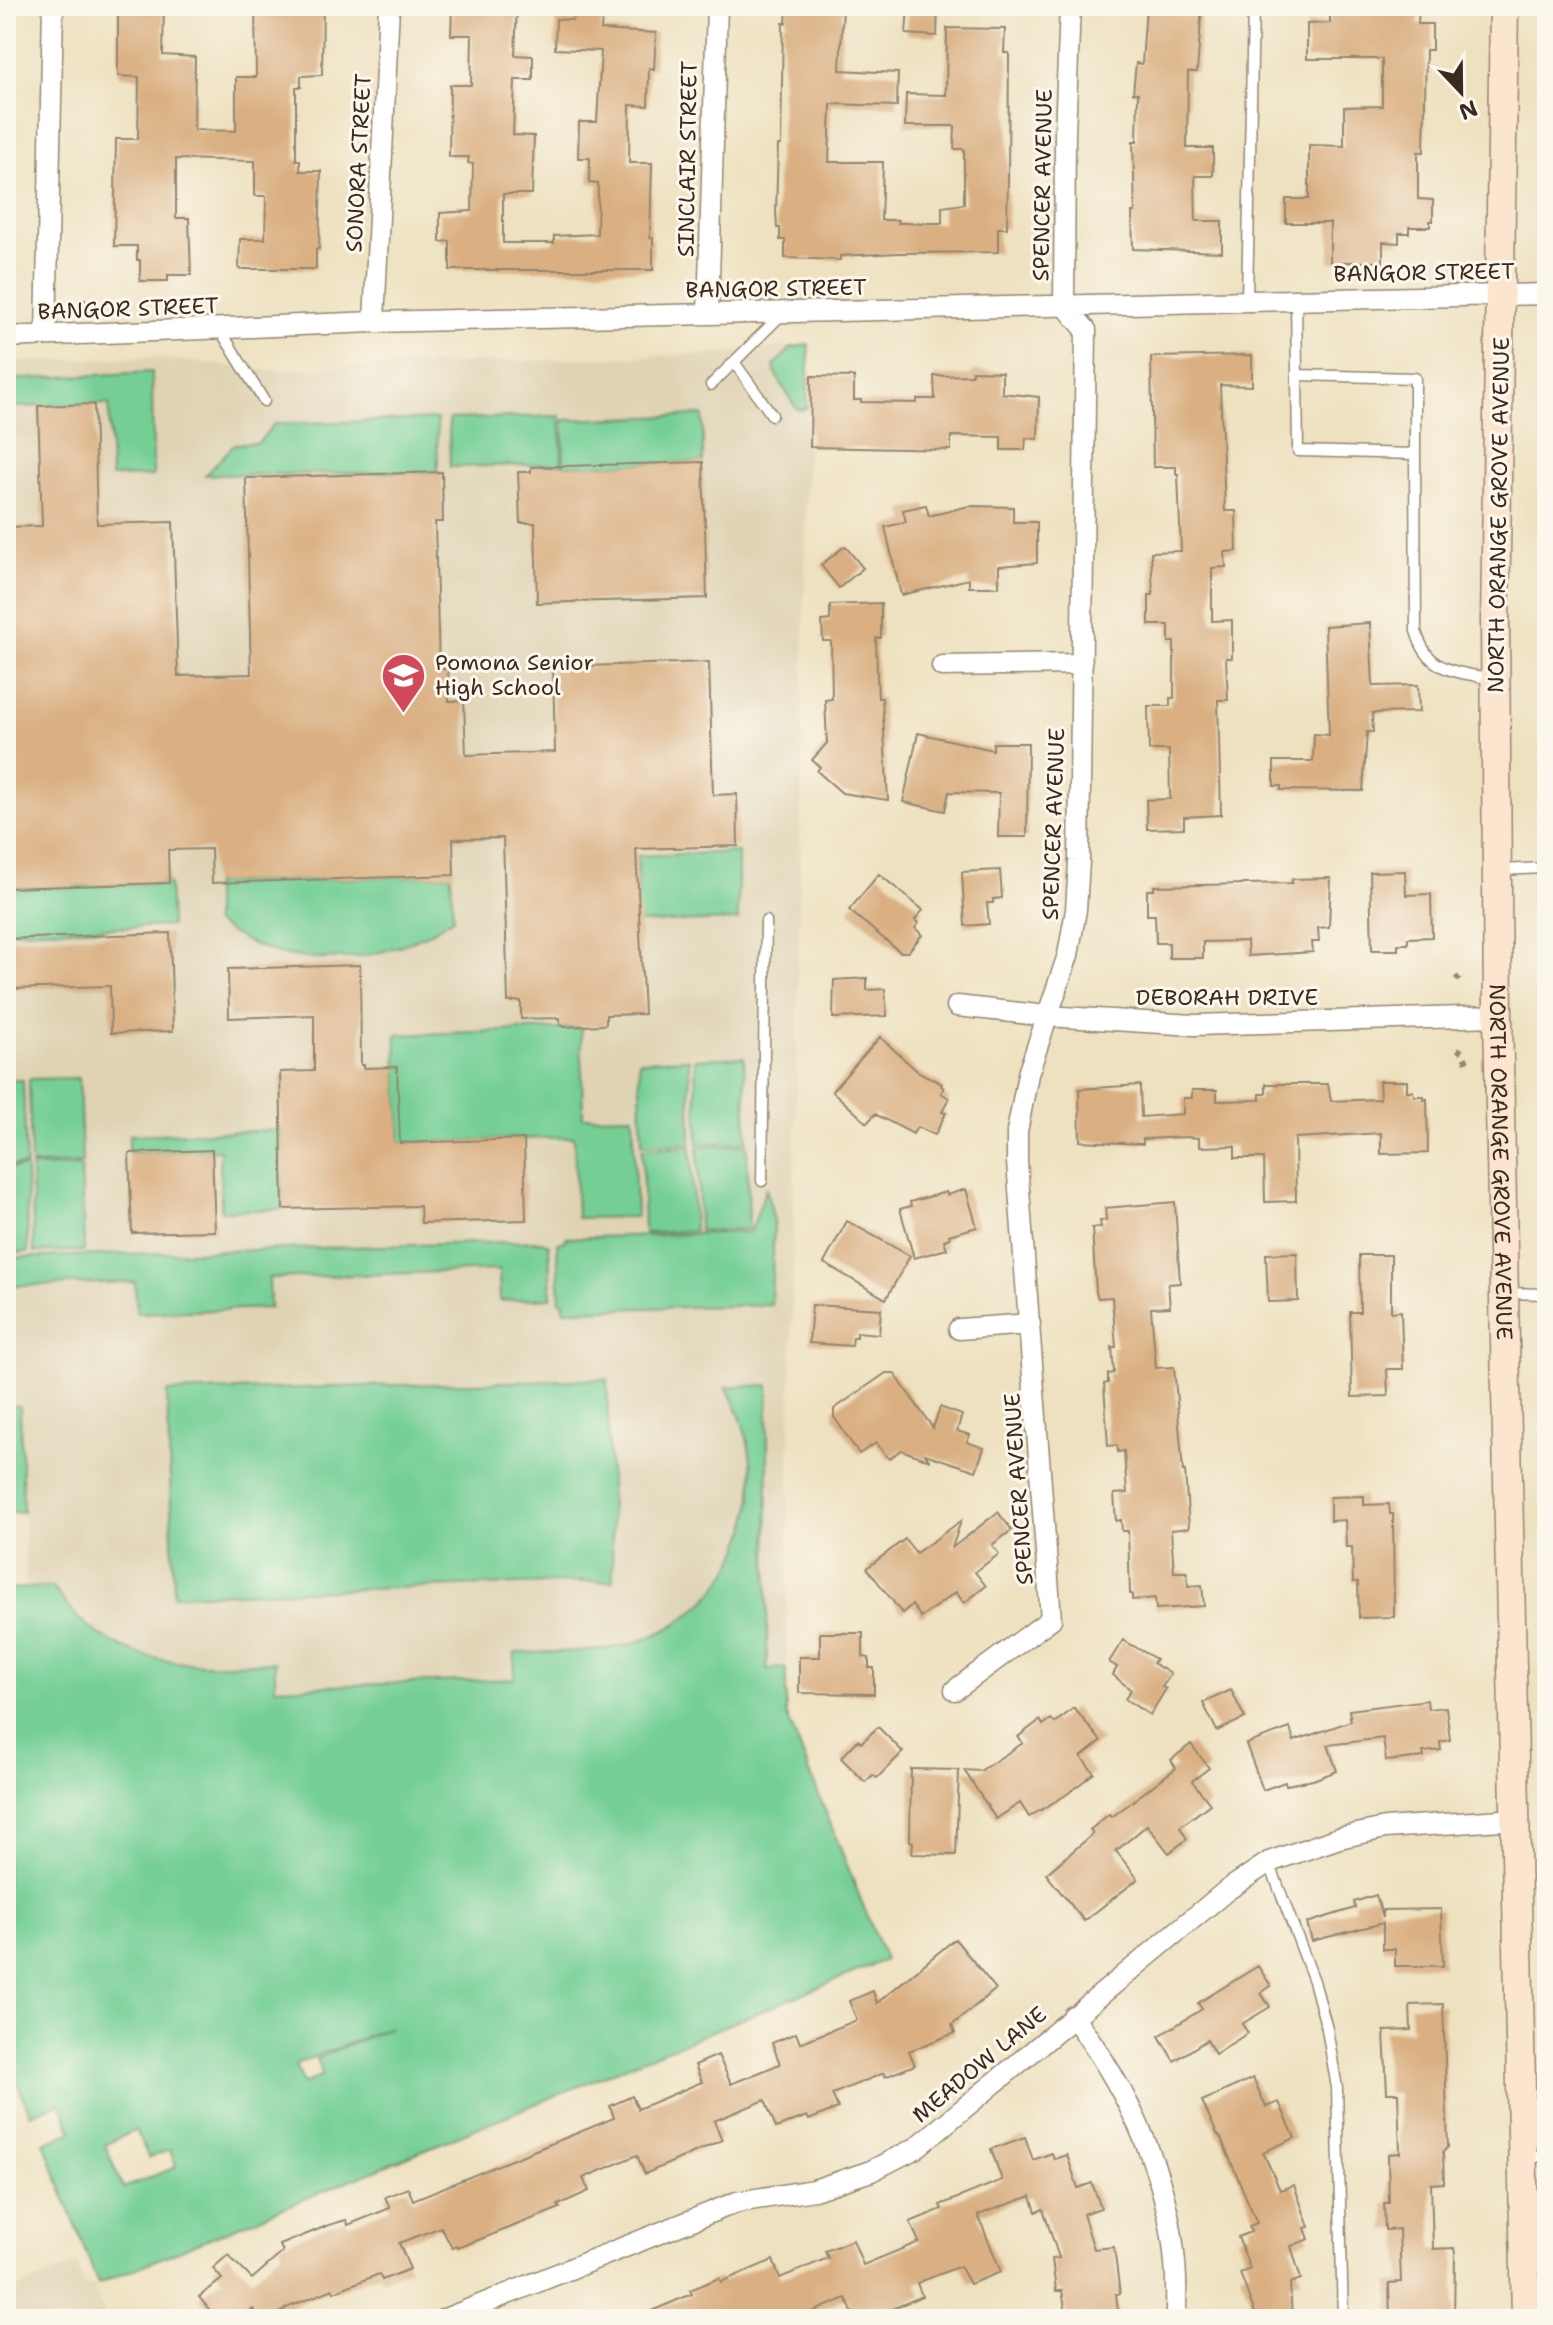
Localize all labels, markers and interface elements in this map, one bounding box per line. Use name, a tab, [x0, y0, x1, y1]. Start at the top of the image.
north arrow	[1421, 52, 1501, 132]
street label: SINCLAIR STREET	[671, 60, 704, 257]
street label: SONORA STREET	[339, 72, 378, 253]
street label: SPENCER AVENUE	[1026, 88, 1059, 282]
text: N	[1455, 93, 1482, 127]
street label: BANGOR STREET	[1333, 256, 1515, 289]
street label: BANGOR STREET	[685, 272, 867, 305]
street label: BANGOR STREET	[37, 291, 220, 326]
street label: NORTH ORANGE GROVE AVENUE	[1481, 337, 1516, 693]
place label: Pomona Senior High School	[435, 648, 594, 702]
school or university icon: Pomona Senior High School	[380, 651, 428, 714]
street label: SPENCER AVENUE	[1036, 727, 1071, 921]
street label: DEBORAH DRIVE	[1136, 983, 1318, 1012]
street label: NORTH ORANGE GROVE AVENUE	[1483, 984, 1519, 1340]
street label: SPENCER AVENUE	[997, 1392, 1040, 1586]
street label: MEADOW LANE	[906, 2000, 1052, 2129]

